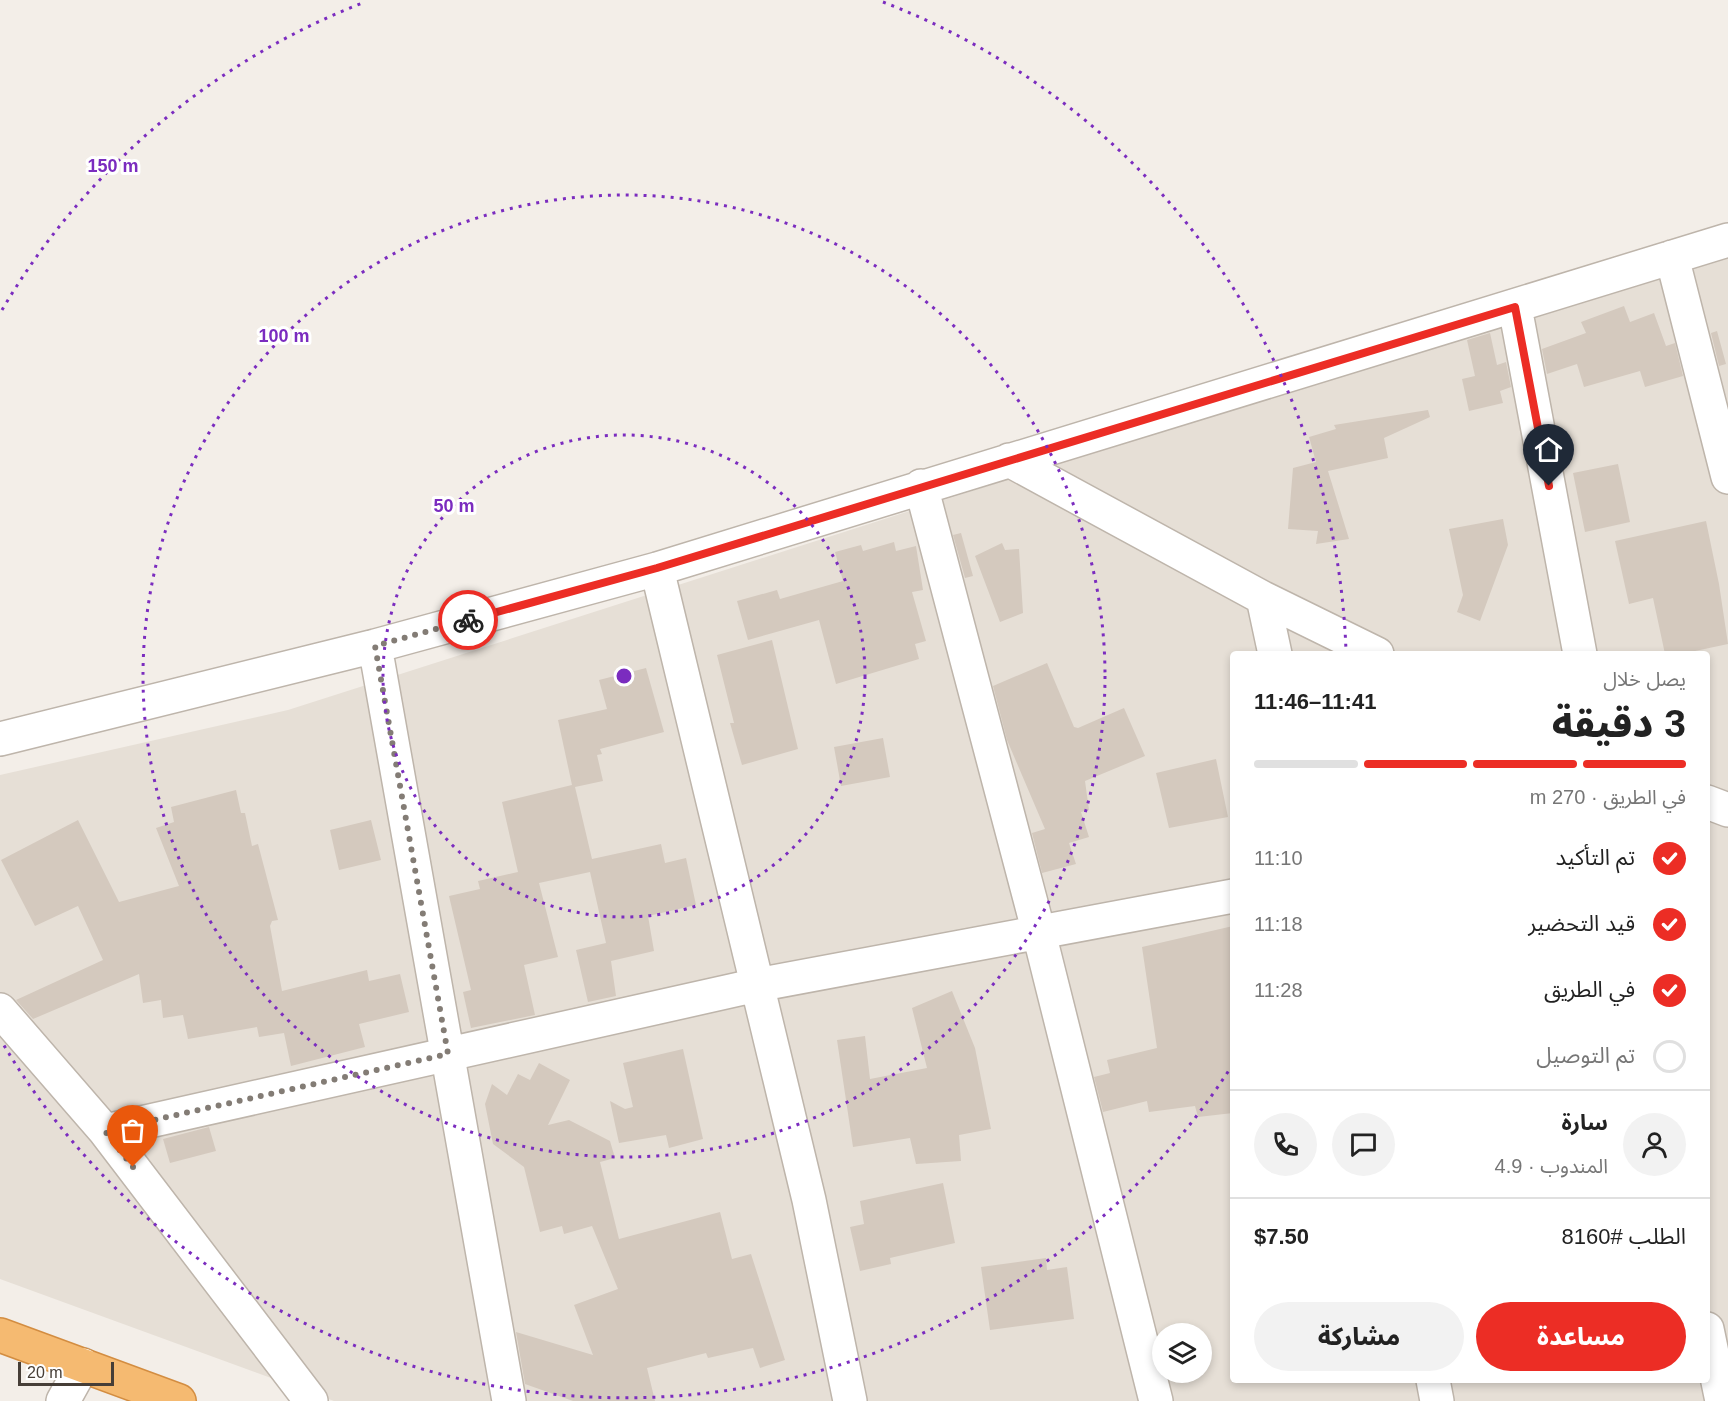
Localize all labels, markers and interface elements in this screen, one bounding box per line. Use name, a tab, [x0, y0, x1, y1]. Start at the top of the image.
text: 150 m	[87, 156, 139, 176]
text: 100 m	[258, 326, 310, 346]
pin	[1523, 424, 1574, 486]
icon: home	[1532, 433, 1565, 466]
text: 50 m	[433, 496, 475, 516]
courier	[438, 590, 498, 650]
icon: bike	[452, 604, 485, 637]
centre of rings	[614, 666, 634, 686]
text: يصل خلال	[1603, 668, 1686, 690]
text: 11:41–11:46	[1254, 689, 1376, 714]
text: 3 دقيقة	[1552, 702, 1686, 745]
text: في الطريق · 270 m	[1530, 786, 1686, 808]
icon: check	[1653, 842, 1686, 875]
text: تم التأكيد	[1555, 845, 1635, 870]
text: 11:10	[1254, 847, 1303, 869]
icon: check	[1653, 908, 1686, 941]
text: قيد التحضير	[1528, 911, 1635, 936]
text: 11:18	[1254, 913, 1303, 935]
icon: check	[1653, 974, 1686, 1007]
text: في الطريق	[1544, 977, 1635, 1002]
text: 11:28	[1254, 979, 1303, 1001]
text: تم التوصيل	[1536, 1043, 1635, 1068]
pin	[107, 1105, 158, 1167]
text: سارة	[1562, 1110, 1608, 1135]
button: phone	[1254, 1113, 1317, 1176]
button: chat	[1332, 1113, 1395, 1176]
button: person	[1623, 1113, 1686, 1176]
icon: bag	[116, 1114, 149, 1147]
text: المندوب · 4.9	[1495, 1155, 1608, 1177]
text: $7.50	[1254, 1224, 1309, 1249]
text: الطلب #8160	[1561, 1224, 1686, 1249]
button: مشاركة	[1254, 1302, 1464, 1371]
button: مساعدة	[1476, 1302, 1686, 1371]
map controls	[1152, 1323, 1212, 1383]
button: layers	[1152, 1323, 1212, 1383]
scale bar	[18, 1359, 114, 1386]
text: 20 m	[27, 1364, 63, 1381]

